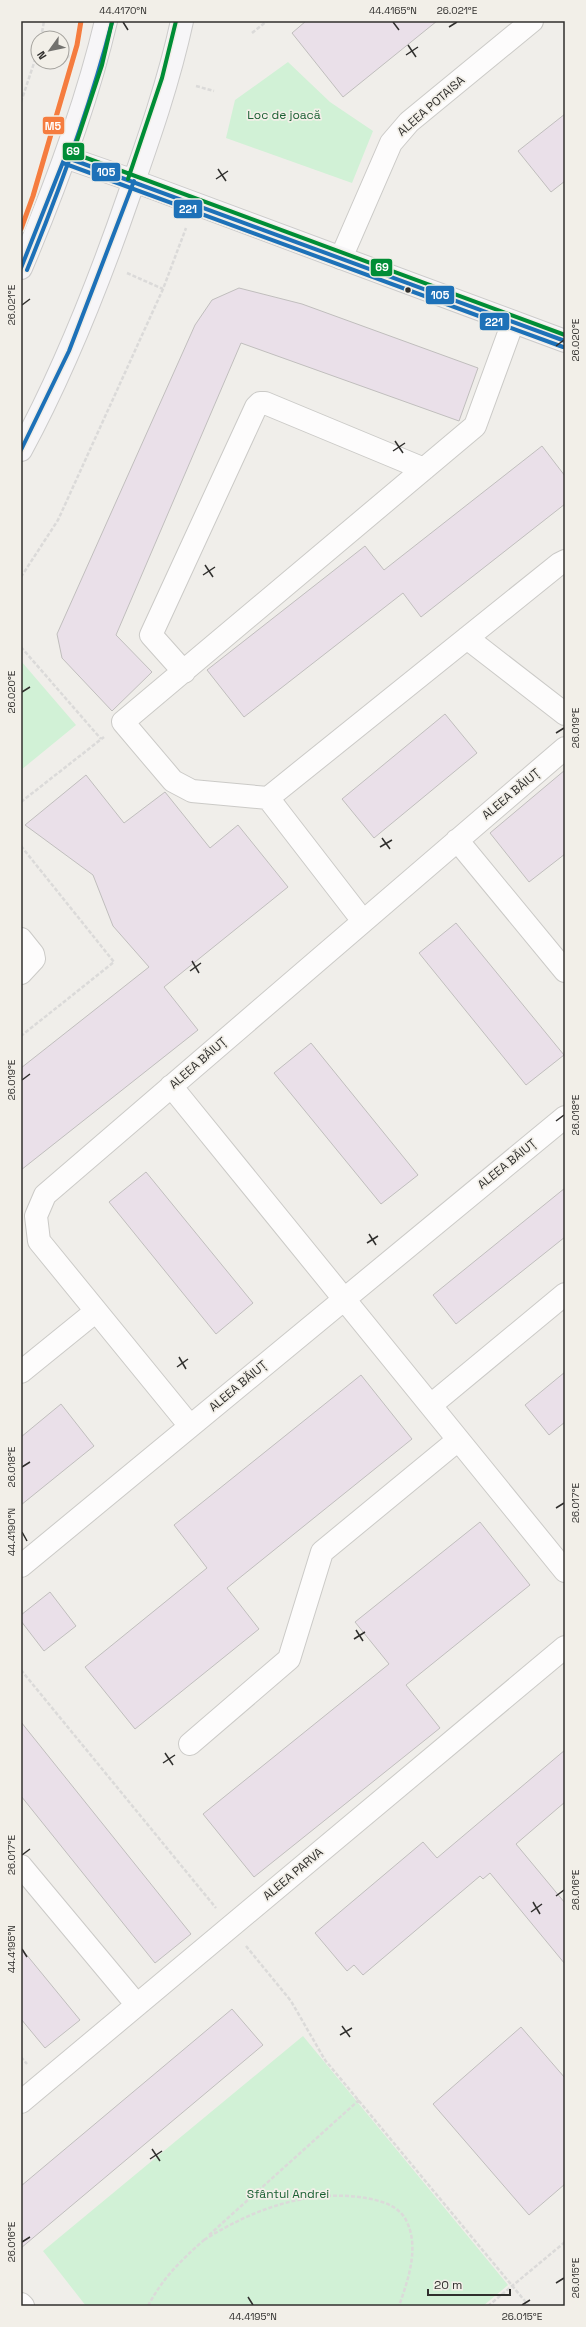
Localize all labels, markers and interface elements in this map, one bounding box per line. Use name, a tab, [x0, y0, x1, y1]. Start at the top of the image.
text: 44.4170°N	[99, 4, 147, 17]
text: 44.4165°N	[369, 4, 417, 17]
text: 26.021°E	[437, 4, 478, 17]
north arrow	[30, 30, 70, 70]
text: N	[34, 49, 49, 62]
street label: ALEEA POTAISA	[394, 72, 468, 140]
park label: Loc de joacă	[247, 107, 321, 123]
line badge: M5	[42, 116, 65, 135]
text: M5	[45, 119, 62, 133]
line badge: 69	[62, 142, 85, 161]
text: 69	[66, 144, 80, 158]
line badge: 105	[91, 162, 121, 182]
text: 105	[97, 165, 116, 179]
line badge: 221	[173, 199, 203, 219]
text: 221	[179, 202, 197, 216]
line badge: 69	[370, 258, 393, 277]
text: 69	[375, 260, 389, 274]
text: 26.021°E	[5, 284, 18, 325]
unlabelled marker	[403, 285, 413, 295]
line badge: 105	[425, 285, 455, 305]
text: 105	[431, 288, 450, 302]
line badge: 221	[479, 312, 510, 331]
text: 221	[485, 315, 503, 329]
text: 26.020°E	[569, 318, 582, 361]
text: 26.020°E	[5, 670, 18, 713]
text: 26.019°E	[569, 707, 582, 748]
street label: ALEEA BĂIUȚ	[478, 765, 544, 823]
street label: ALEEA BĂIUȚ	[166, 1033, 230, 1093]
text: 26.019°E	[5, 1059, 18, 1100]
text: 26.018°E	[569, 1094, 582, 1135]
street label: ALEEA BĂIUȚ	[474, 1135, 540, 1193]
street label: ALEEA BĂIUȚ	[205, 1357, 271, 1415]
text: 26.018°E	[5, 1446, 18, 1487]
text: 26.017°E	[569, 1483, 582, 1523]
text: 44.4190°N	[5, 1508, 18, 1556]
text: 26.017°E	[5, 1835, 18, 1875]
street label: ALEEA PARVA	[260, 1844, 327, 1904]
text: 26.016°E	[569, 1869, 582, 1910]
text: 44.4195°N	[5, 1925, 18, 1973]
park label: Sfântul Andrei	[247, 2186, 329, 2202]
text: 26.016°E	[5, 2221, 18, 2262]
text: 26.015°E	[569, 2257, 582, 2298]
scale bar	[428, 2271, 510, 2297]
text: 20 m	[434, 2277, 462, 2293]
text: 44.4195°N	[229, 2310, 277, 2323]
text: 26.015°E	[502, 2310, 543, 2323]

